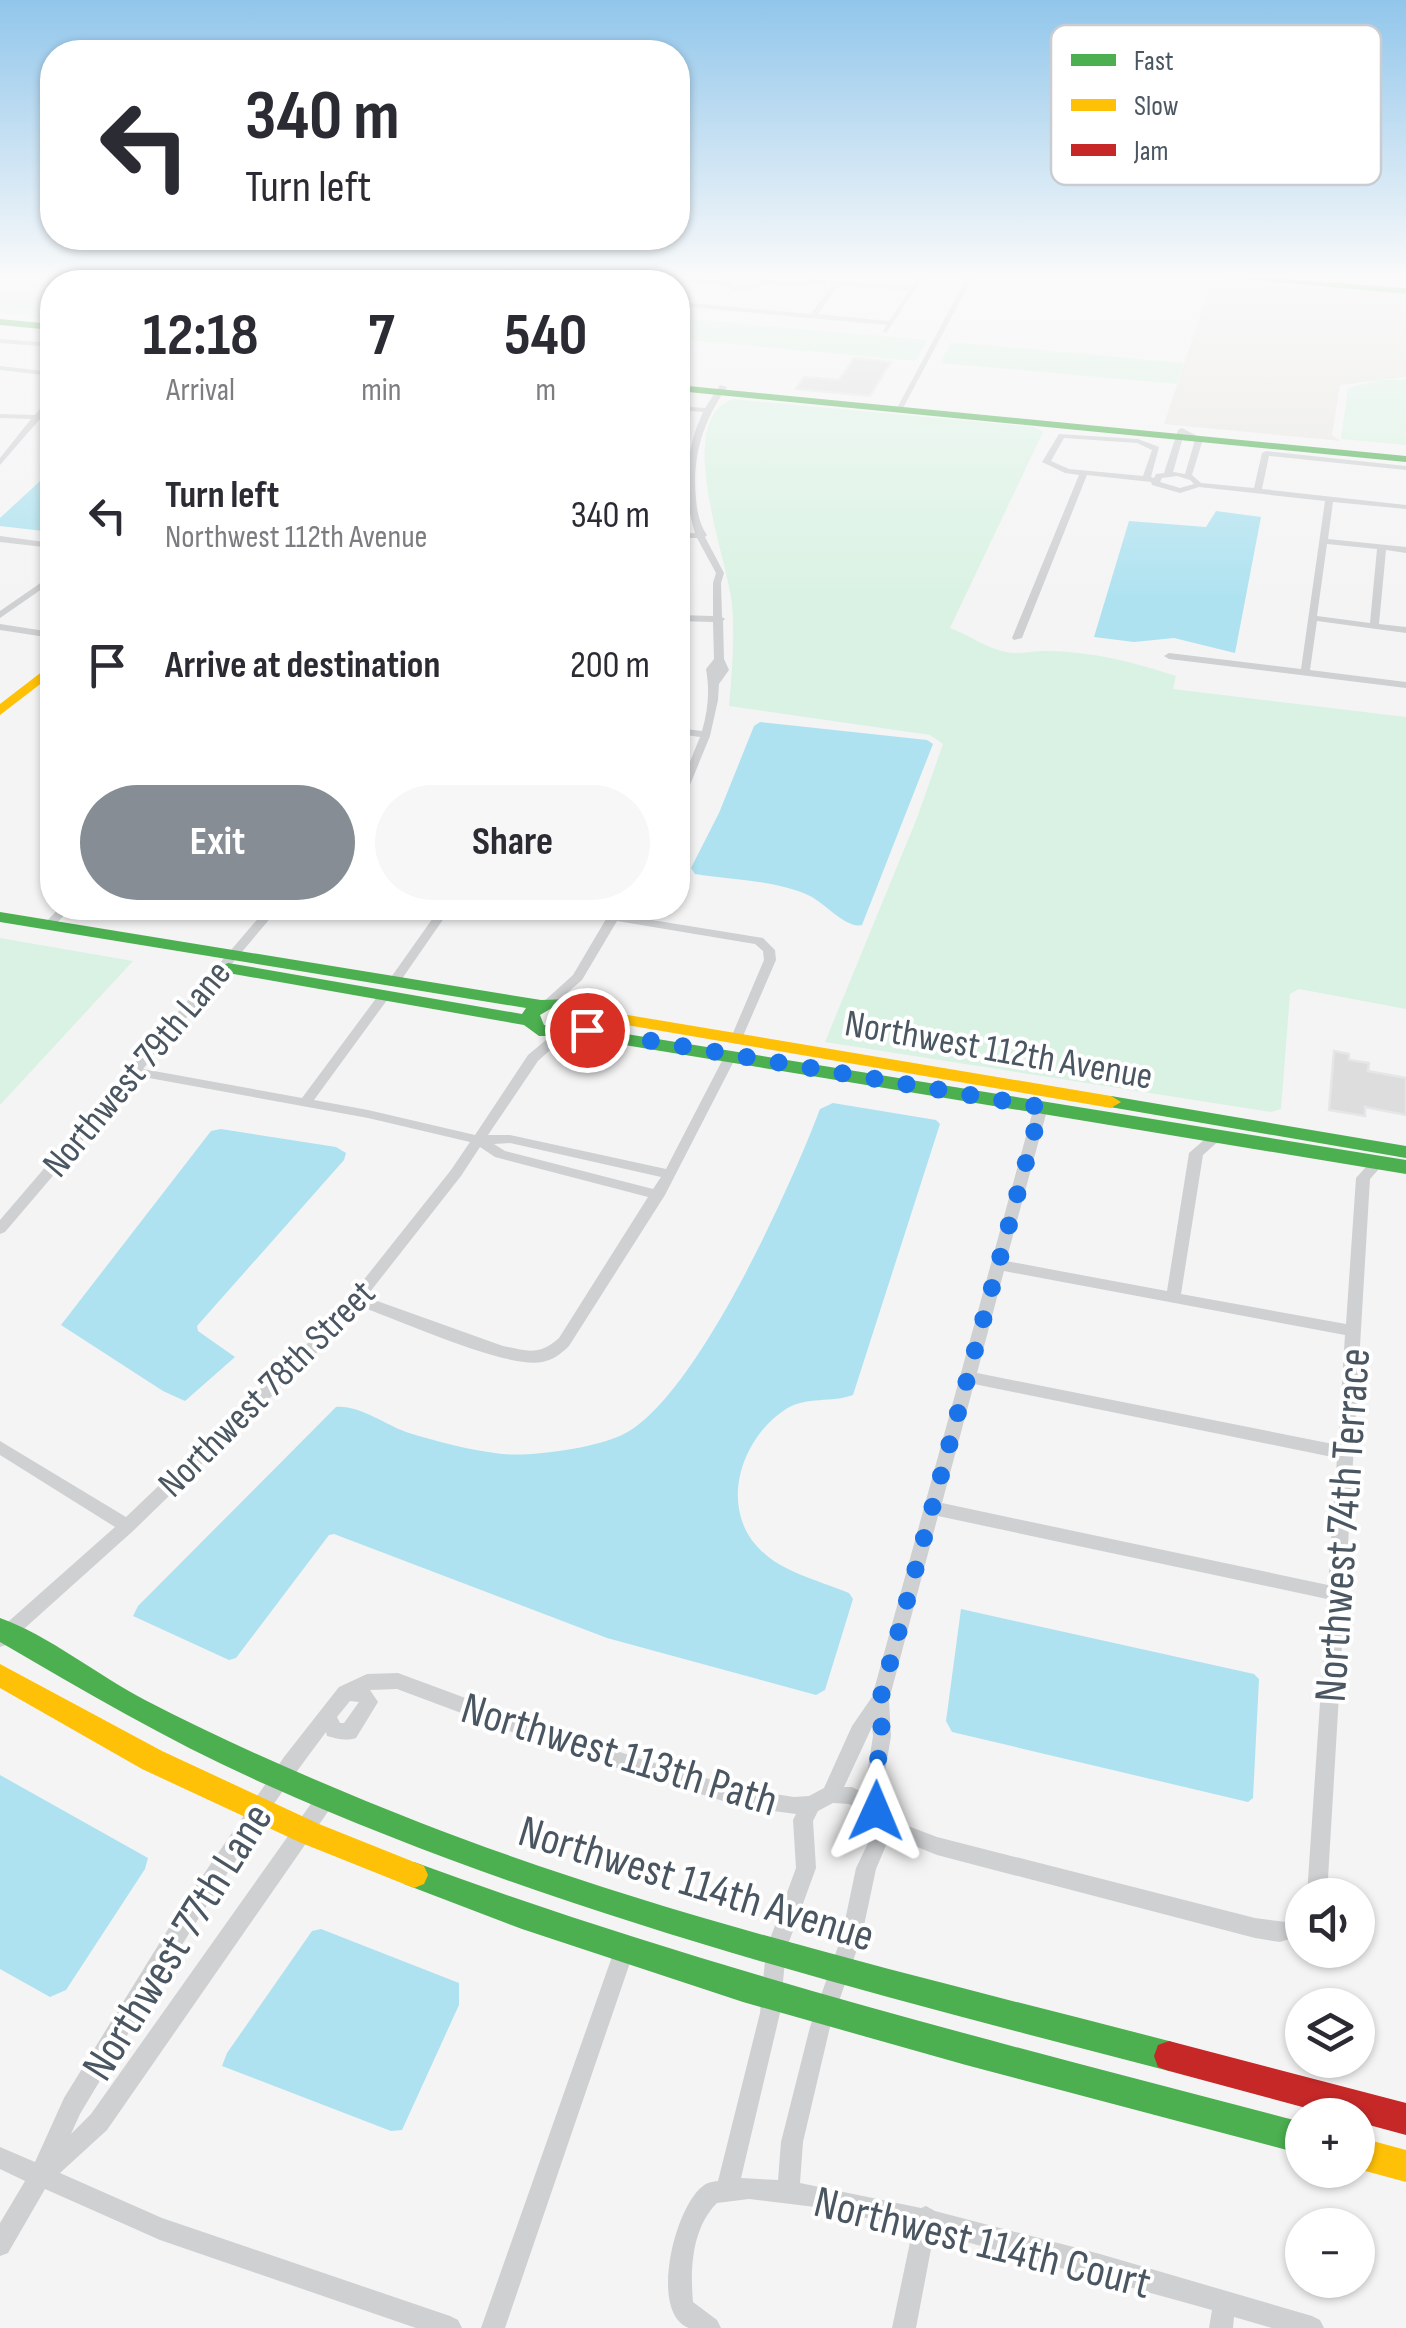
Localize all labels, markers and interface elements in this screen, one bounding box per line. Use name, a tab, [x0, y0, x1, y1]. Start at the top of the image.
legend	[1051, 25, 1381, 185]
text: Fast	[1134, 45, 1173, 78]
text: 340 m	[245, 75, 400, 159]
icon: left	[80, 80, 210, 210]
text: Slow	[1134, 90, 1179, 123]
text: Jam	[1133, 135, 1169, 168]
text: Turn left	[245, 160, 371, 215]
text: 12:18	[143, 300, 259, 372]
text: 7	[368, 300, 395, 372]
text: 540	[504, 300, 587, 372]
text: Arrival	[166, 371, 235, 410]
text: min	[361, 371, 402, 410]
text: m	[535, 371, 556, 410]
text: Turn left	[165, 473, 279, 518]
icon: left	[80, 488, 135, 543]
text: 340 m	[571, 493, 650, 538]
text: Northwest 112th Avenue	[165, 518, 427, 557]
icon: arrive	[80, 638, 135, 693]
text: Arrive at destination	[165, 643, 440, 688]
text: 200 m	[570, 643, 650, 688]
button: Exit	[80, 785, 355, 900]
button: Share	[375, 785, 650, 900]
street label: Northwest 79th Lane	[34, 952, 241, 1186]
pin	[545, 988, 630, 1073]
street label: Northwest 112th Avenue	[841, 1001, 1156, 1100]
icon: arrive	[560, 1003, 615, 1058]
street label: Northwest 78th Street	[149, 1271, 385, 1507]
street label: Northwest 74th Terrace	[1304, 1346, 1383, 1704]
street label: Northwest 113th Path	[455, 1681, 784, 1830]
position arrow	[824, 1759, 928, 1863]
street label: Northwest 77th Lane	[71, 1794, 285, 2091]
street label: Northwest 114th Avenue	[512, 1804, 881, 1965]
map controls	[1285, 1878, 1375, 2298]
button: sound	[1285, 1878, 1375, 1968]
button: layers	[1285, 1988, 1375, 2078]
button: +	[1285, 2098, 1375, 2188]
street label: Northwest 114th Court	[808, 2175, 1156, 2312]
button: −	[1285, 2208, 1375, 2298]

